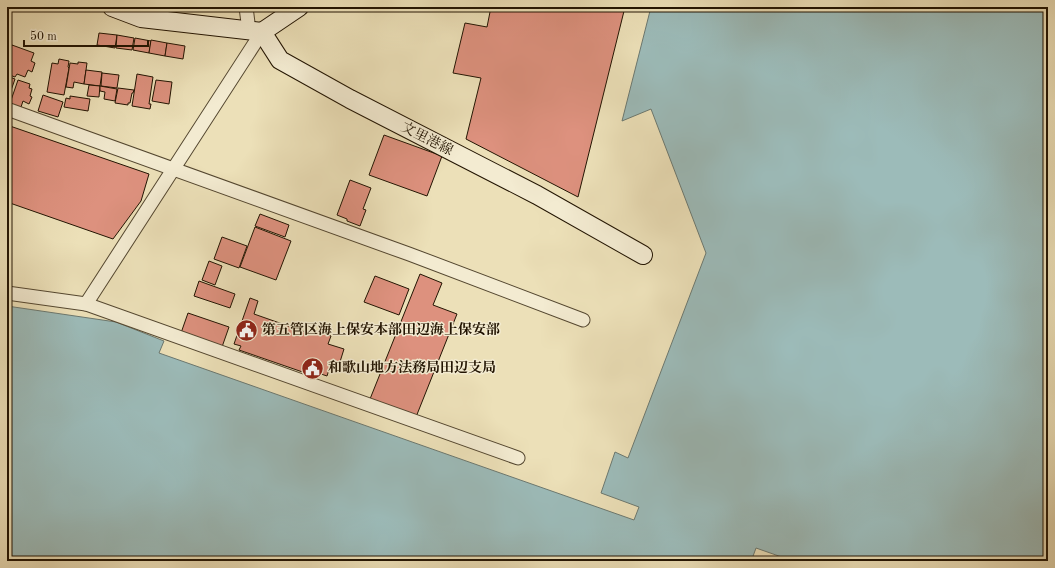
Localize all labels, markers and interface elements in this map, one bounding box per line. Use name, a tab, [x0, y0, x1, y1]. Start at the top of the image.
scale bar	[24, 22, 148, 48]
text: 50 m	[30, 30, 57, 43]
street label: 文里港線	[399, 119, 456, 158]
public building icon: 第五管区海上保安本部田辺海上保安部	[234, 317, 260, 343]
place label: 第五管区海上保安本部田辺海上保安部	[262, 322, 500, 337]
public building icon: 和歌山地方法務局田辺支局	[299, 355, 325, 381]
place label: 和歌山地方法務局田辺支局	[328, 359, 496, 375]

